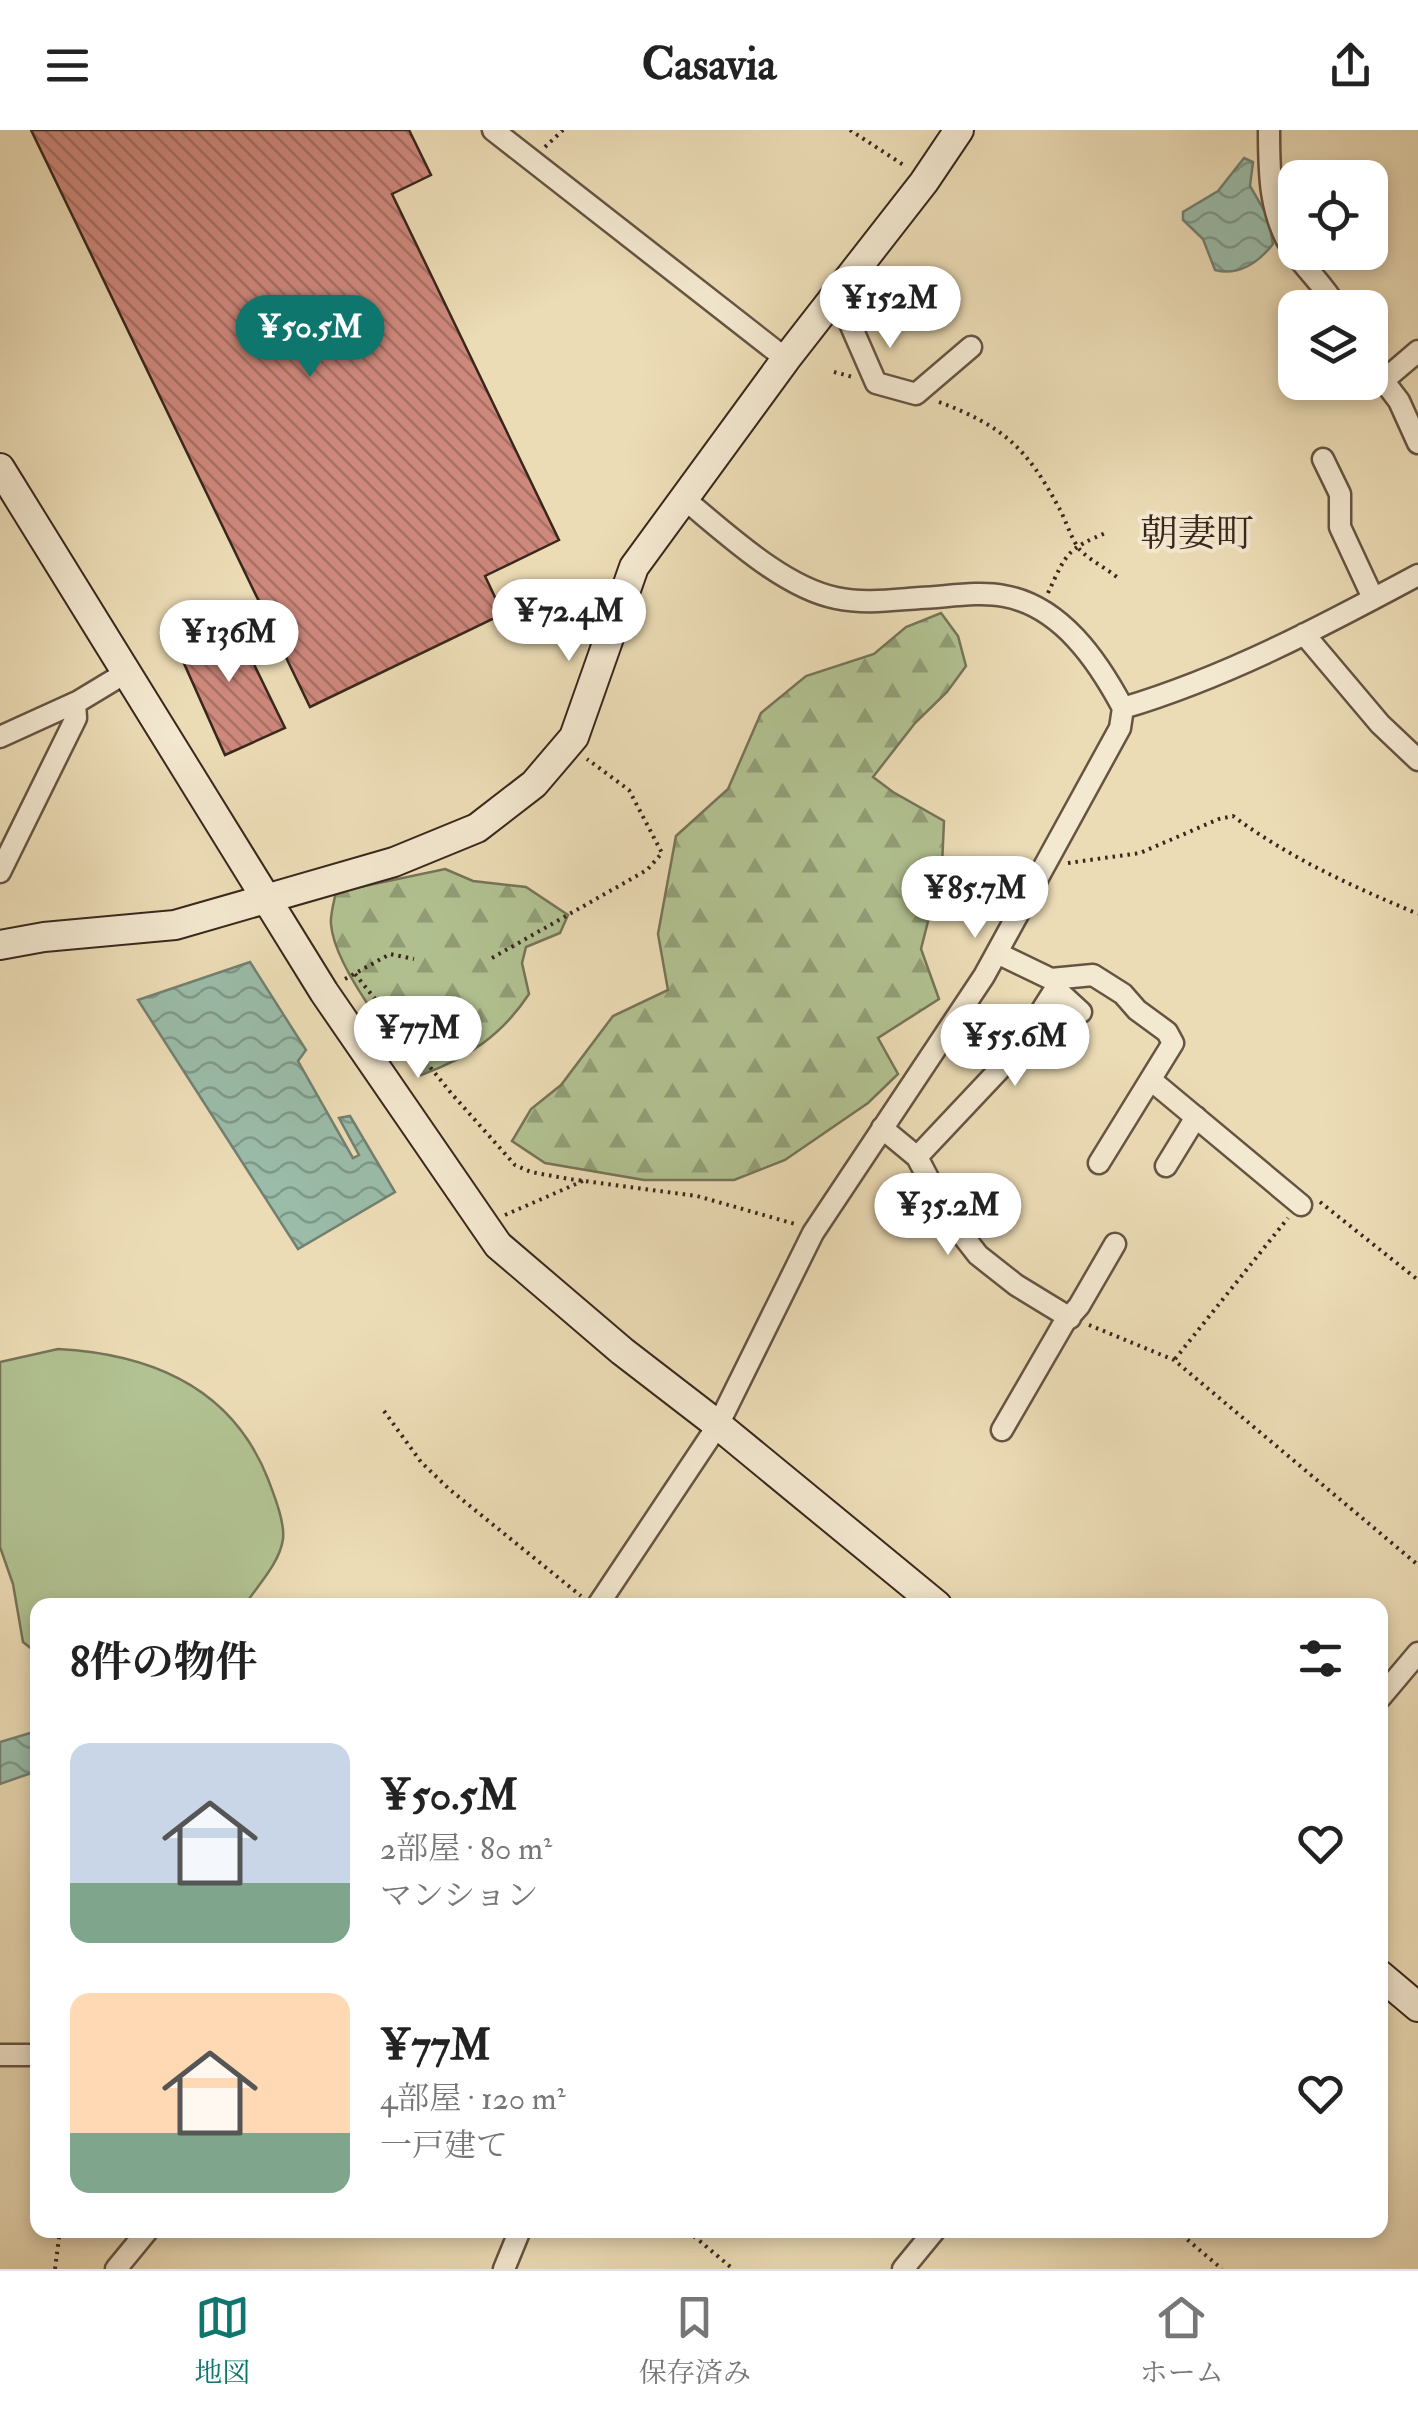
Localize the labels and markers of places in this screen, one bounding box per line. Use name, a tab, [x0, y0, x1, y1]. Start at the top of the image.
pin: ¥152M	[820, 266, 960, 351]
pin: ¥50.5M	[229, 295, 391, 380]
pin: ¥72.4M	[488, 579, 650, 664]
pin: ¥136M	[159, 600, 299, 685]
pin: ¥85.7M	[894, 856, 1056, 941]
pin: ¥77M	[359, 996, 477, 1081]
pin: ¥55.6M	[934, 1004, 1096, 1089]
pin: ¥35.2M	[867, 1173, 1029, 1258]

